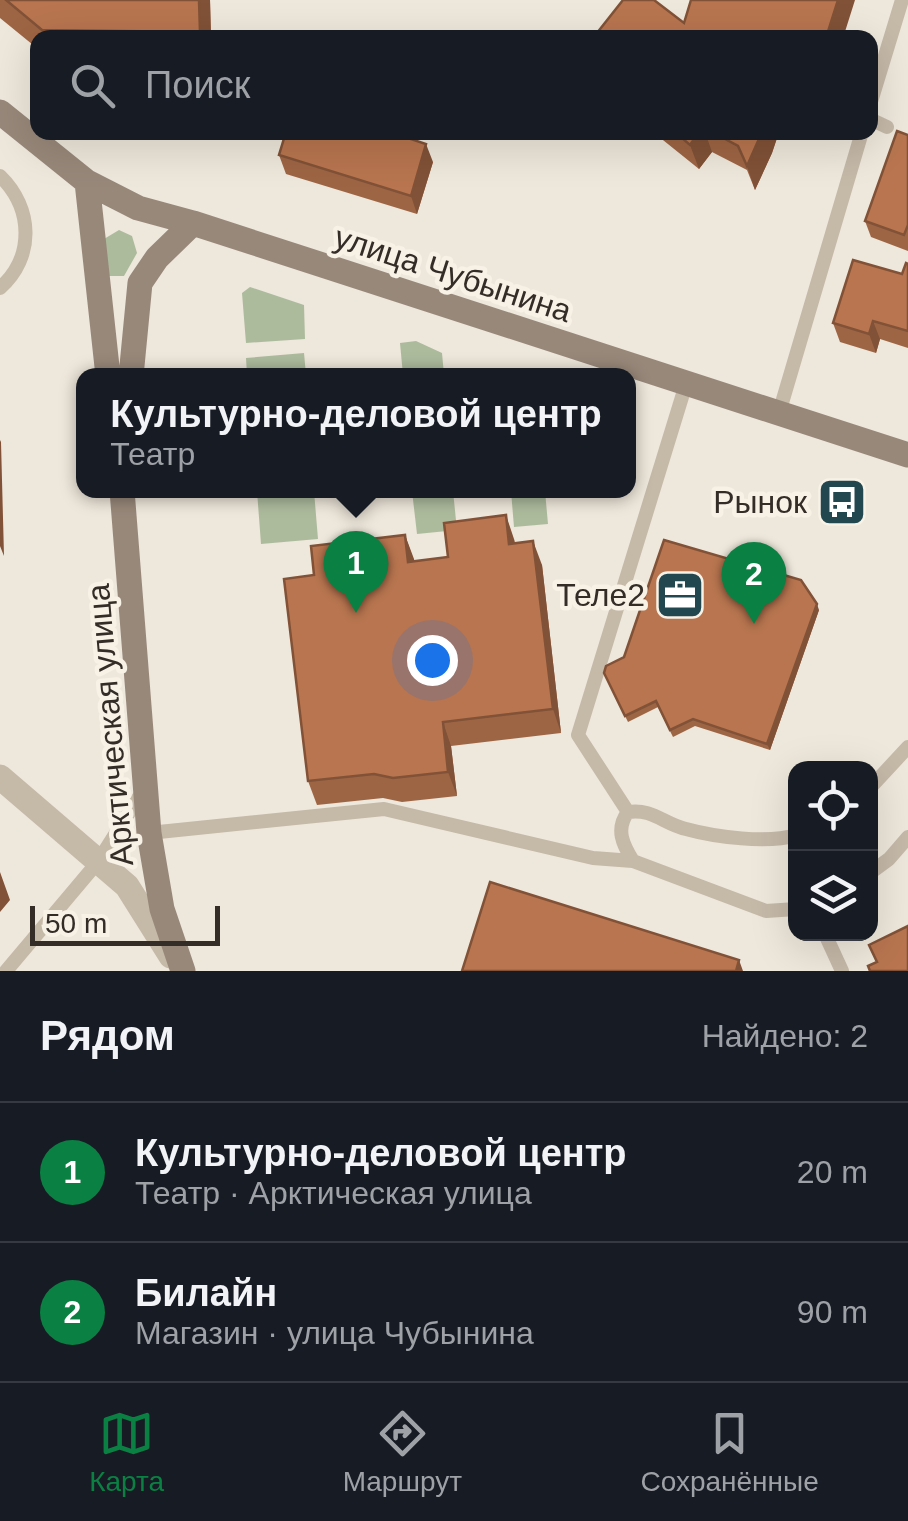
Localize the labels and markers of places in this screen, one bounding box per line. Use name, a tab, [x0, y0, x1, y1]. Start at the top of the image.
bus stop icon: Рынок	[816, 476, 868, 528]
place label: Рынок	[713, 484, 808, 520]
pin: 1	[324, 530, 388, 613]
pin: 2	[722, 542, 786, 624]
office icon: Теле2	[654, 569, 706, 621]
place label: Теле2	[556, 577, 645, 613]

